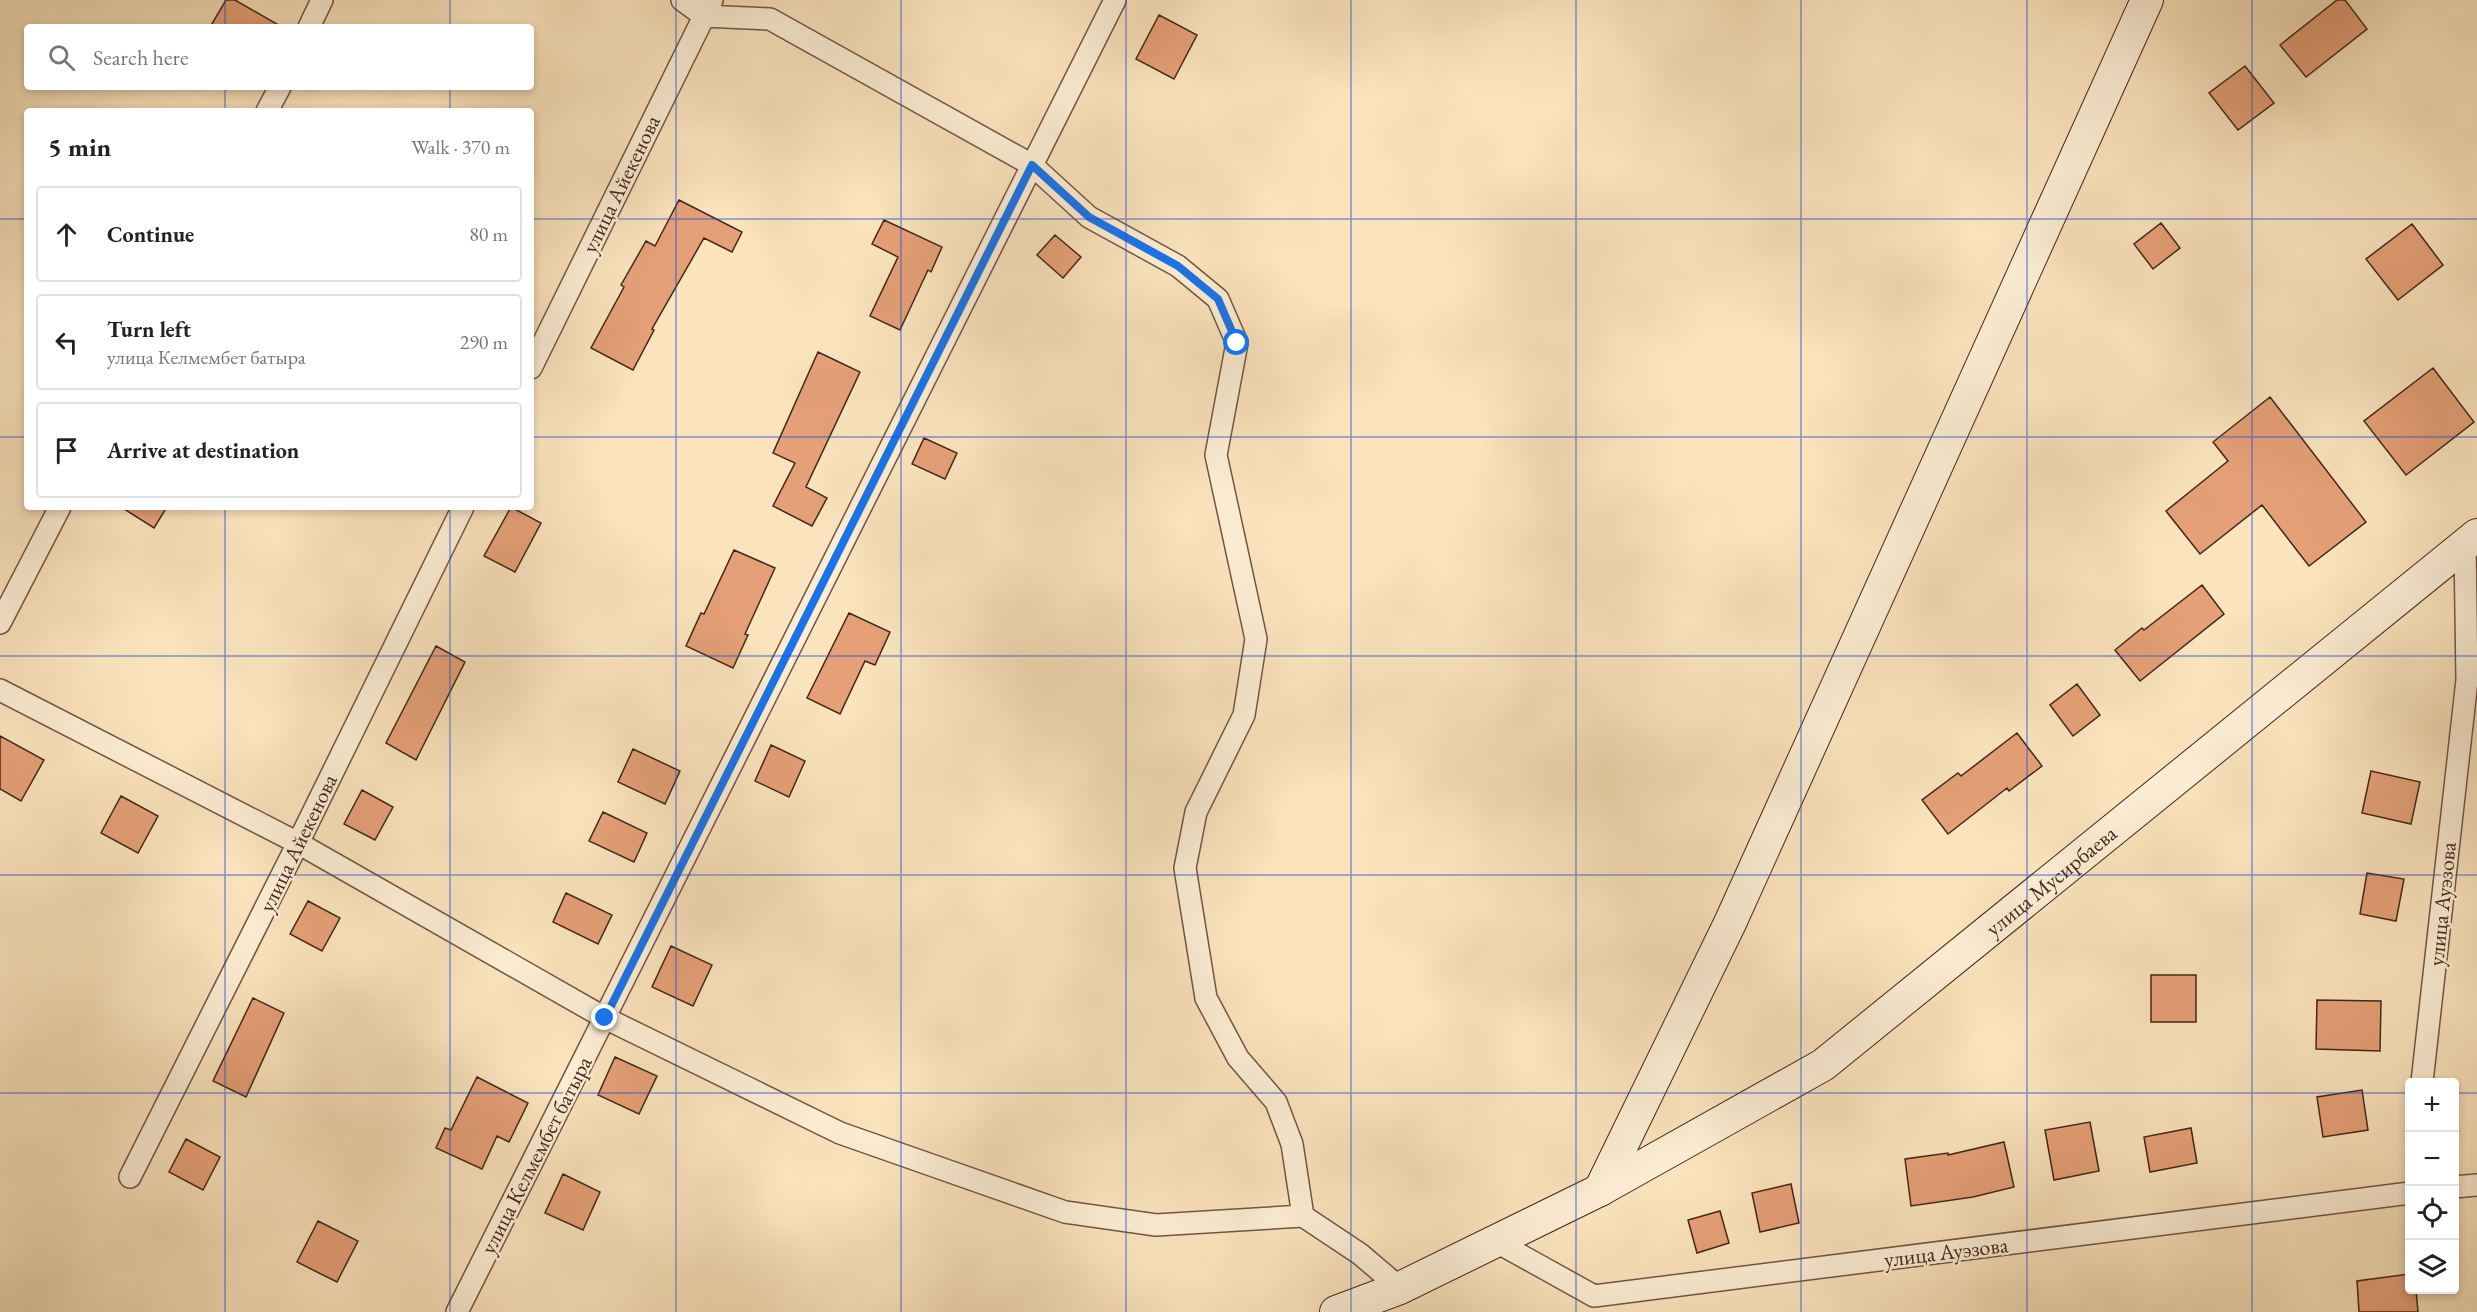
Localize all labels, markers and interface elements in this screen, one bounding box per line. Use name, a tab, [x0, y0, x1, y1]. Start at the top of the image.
search box	[24, 24, 534, 90]
icon: search	[45, 41, 78, 74]
text: Search here	[93, 43, 188, 72]
street label: улица Айекенова	[575, 110, 667, 258]
text: 5 min	[48, 130, 111, 164]
text: Walk · 370 m	[411, 134, 510, 160]
icon: ahead	[50, 218, 83, 251]
text: Continue	[107, 220, 194, 249]
text: 80 m	[469, 221, 508, 247]
text: Turn left	[107, 315, 191, 344]
icon: left	[50, 326, 83, 359]
text: 290 m	[460, 329, 508, 355]
route start	[1223, 329, 1249, 355]
text: улица Келмембет батыра	[107, 344, 306, 370]
icon: arrive	[50, 434, 83, 467]
text: Arrive at destination	[107, 436, 299, 465]
street label: улица Айекенова	[252, 769, 344, 917]
street label: улица Мусирбаева	[1979, 818, 2123, 942]
street label: улица Ауэзова	[2421, 840, 2463, 968]
route end	[591, 1004, 617, 1030]
street label: улица Келмембет батыра	[473, 1051, 599, 1259]
map controls	[2405, 1078, 2459, 1294]
button: +	[2405, 1078, 2459, 1132]
button: −	[2405, 1132, 2459, 1186]
button: locate	[2405, 1186, 2459, 1240]
street label: улица Ауэзова	[1882, 1230, 2010, 1274]
button: layers	[2405, 1240, 2459, 1294]

